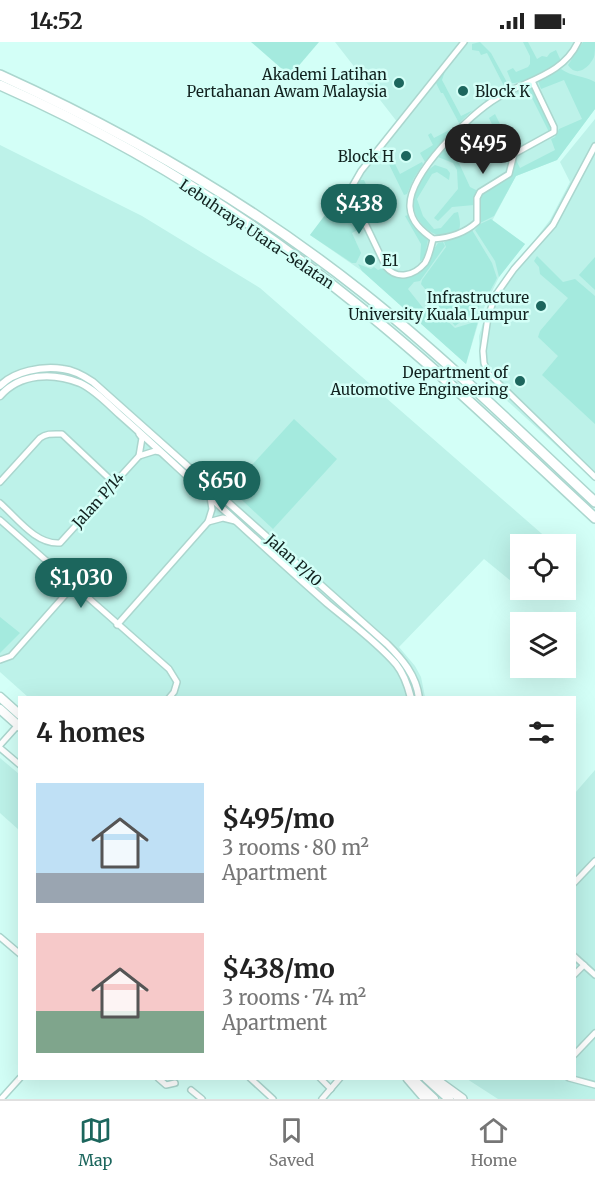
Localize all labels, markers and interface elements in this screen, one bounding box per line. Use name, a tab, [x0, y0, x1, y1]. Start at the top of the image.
text: 14:52	[30, 7, 83, 35]
place label: Akademi Latihan Pertahanan Awam Malaysia	[187, 65, 387, 101]
marker: Akademi Latihan Pertahanan Awam Malaysia	[392, 76, 406, 90]
place label: Block K	[475, 82, 530, 101]
marker: Block K	[456, 84, 470, 98]
pin: $495	[447, 124, 519, 175]
text: $495	[459, 131, 507, 156]
place label: Block H	[338, 147, 394, 166]
marker: Block H	[399, 149, 413, 163]
street label: Lebuhraya Utara–Selatan	[176, 175, 338, 293]
pin: $438	[323, 184, 395, 235]
text: $438	[335, 191, 383, 216]
place label: E1	[382, 251, 398, 270]
marker: E1	[363, 253, 377, 267]
place label: Infrastructure University Kuala Lumpur	[348, 288, 529, 324]
marker: Infrastructure University Kuala Lumpur	[534, 299, 548, 313]
place label: Department of Automotive Engineering	[330, 363, 509, 399]
marker: Department of Automotive Engineering	[513, 374, 527, 388]
pin: $650	[186, 461, 258, 512]
street label: Jalan P/14	[67, 468, 128, 533]
text: $650	[197, 468, 247, 493]
street label: Jalan P/10	[261, 529, 326, 590]
map controls	[510, 534, 576, 678]
button: locate	[510, 534, 576, 600]
pin: $1,030	[32, 558, 130, 609]
text: $1,030	[49, 565, 113, 590]
button: layers	[510, 612, 576, 678]
text: 4 homes	[36, 716, 145, 749]
icon: filters	[525, 716, 558, 749]
text: $495/mo	[222, 802, 334, 835]
icon: home	[84, 807, 156, 879]
text: 3 rooms · 80 m²	[222, 835, 369, 860]
text: Apartment	[222, 860, 327, 885]
text: $438/mo	[222, 952, 335, 985]
icon: home	[84, 957, 156, 1029]
text: 3 rooms · 74 m²	[222, 985, 366, 1010]
text: Apartment	[222, 1010, 327, 1035]
tab: Map	[78, 1114, 112, 1170]
tab: Saved	[269, 1114, 314, 1170]
tab: Home	[471, 1114, 517, 1170]

